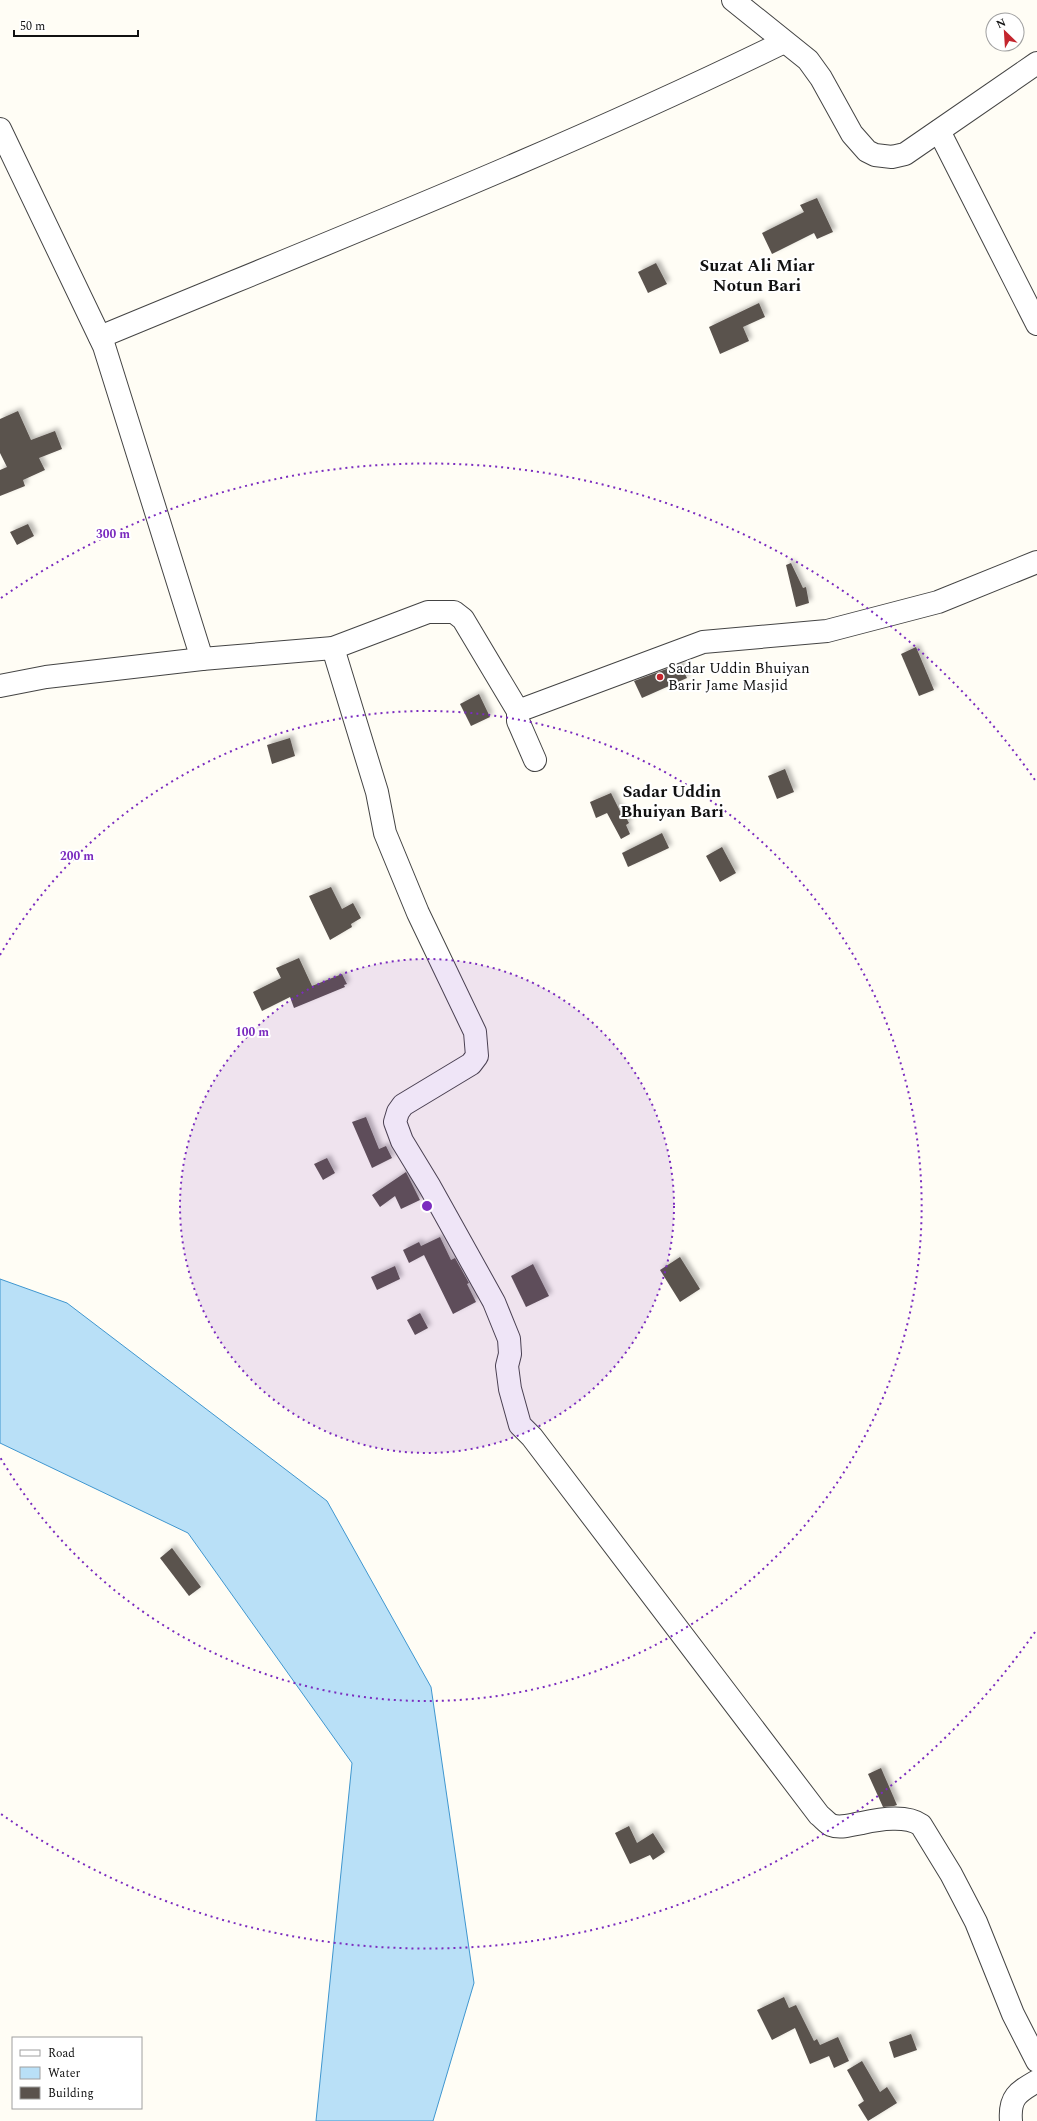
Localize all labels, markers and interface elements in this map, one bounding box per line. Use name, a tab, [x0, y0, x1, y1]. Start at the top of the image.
scale bar	[14, 12, 138, 38]
north arrow	[985, 12, 1025, 52]
text: N	[993, 14, 1009, 33]
text: 50 m	[20, 17, 45, 36]
district label: Suzat Ali Miar Notun Bari	[700, 253, 815, 299]
text: 300 m	[96, 525, 130, 544]
place label: Sadar Uddin Bhuiyan Barir Jame Masjid	[668, 657, 810, 697]
marker: Sadar Uddin Bhuiyan Barir Jame Masjid	[655, 672, 665, 682]
district label: Sadar Uddin Bhuiyan Bari	[620, 779, 724, 825]
text: 200 m	[60, 847, 94, 866]
text: 100 m	[235, 1023, 269, 1042]
centre of rings	[420, 1199, 434, 1213]
legend	[12, 2037, 142, 2109]
text: Road	[48, 2044, 75, 2063]
text: Water	[48, 2064, 80, 2083]
text: Building	[48, 2084, 94, 2103]

